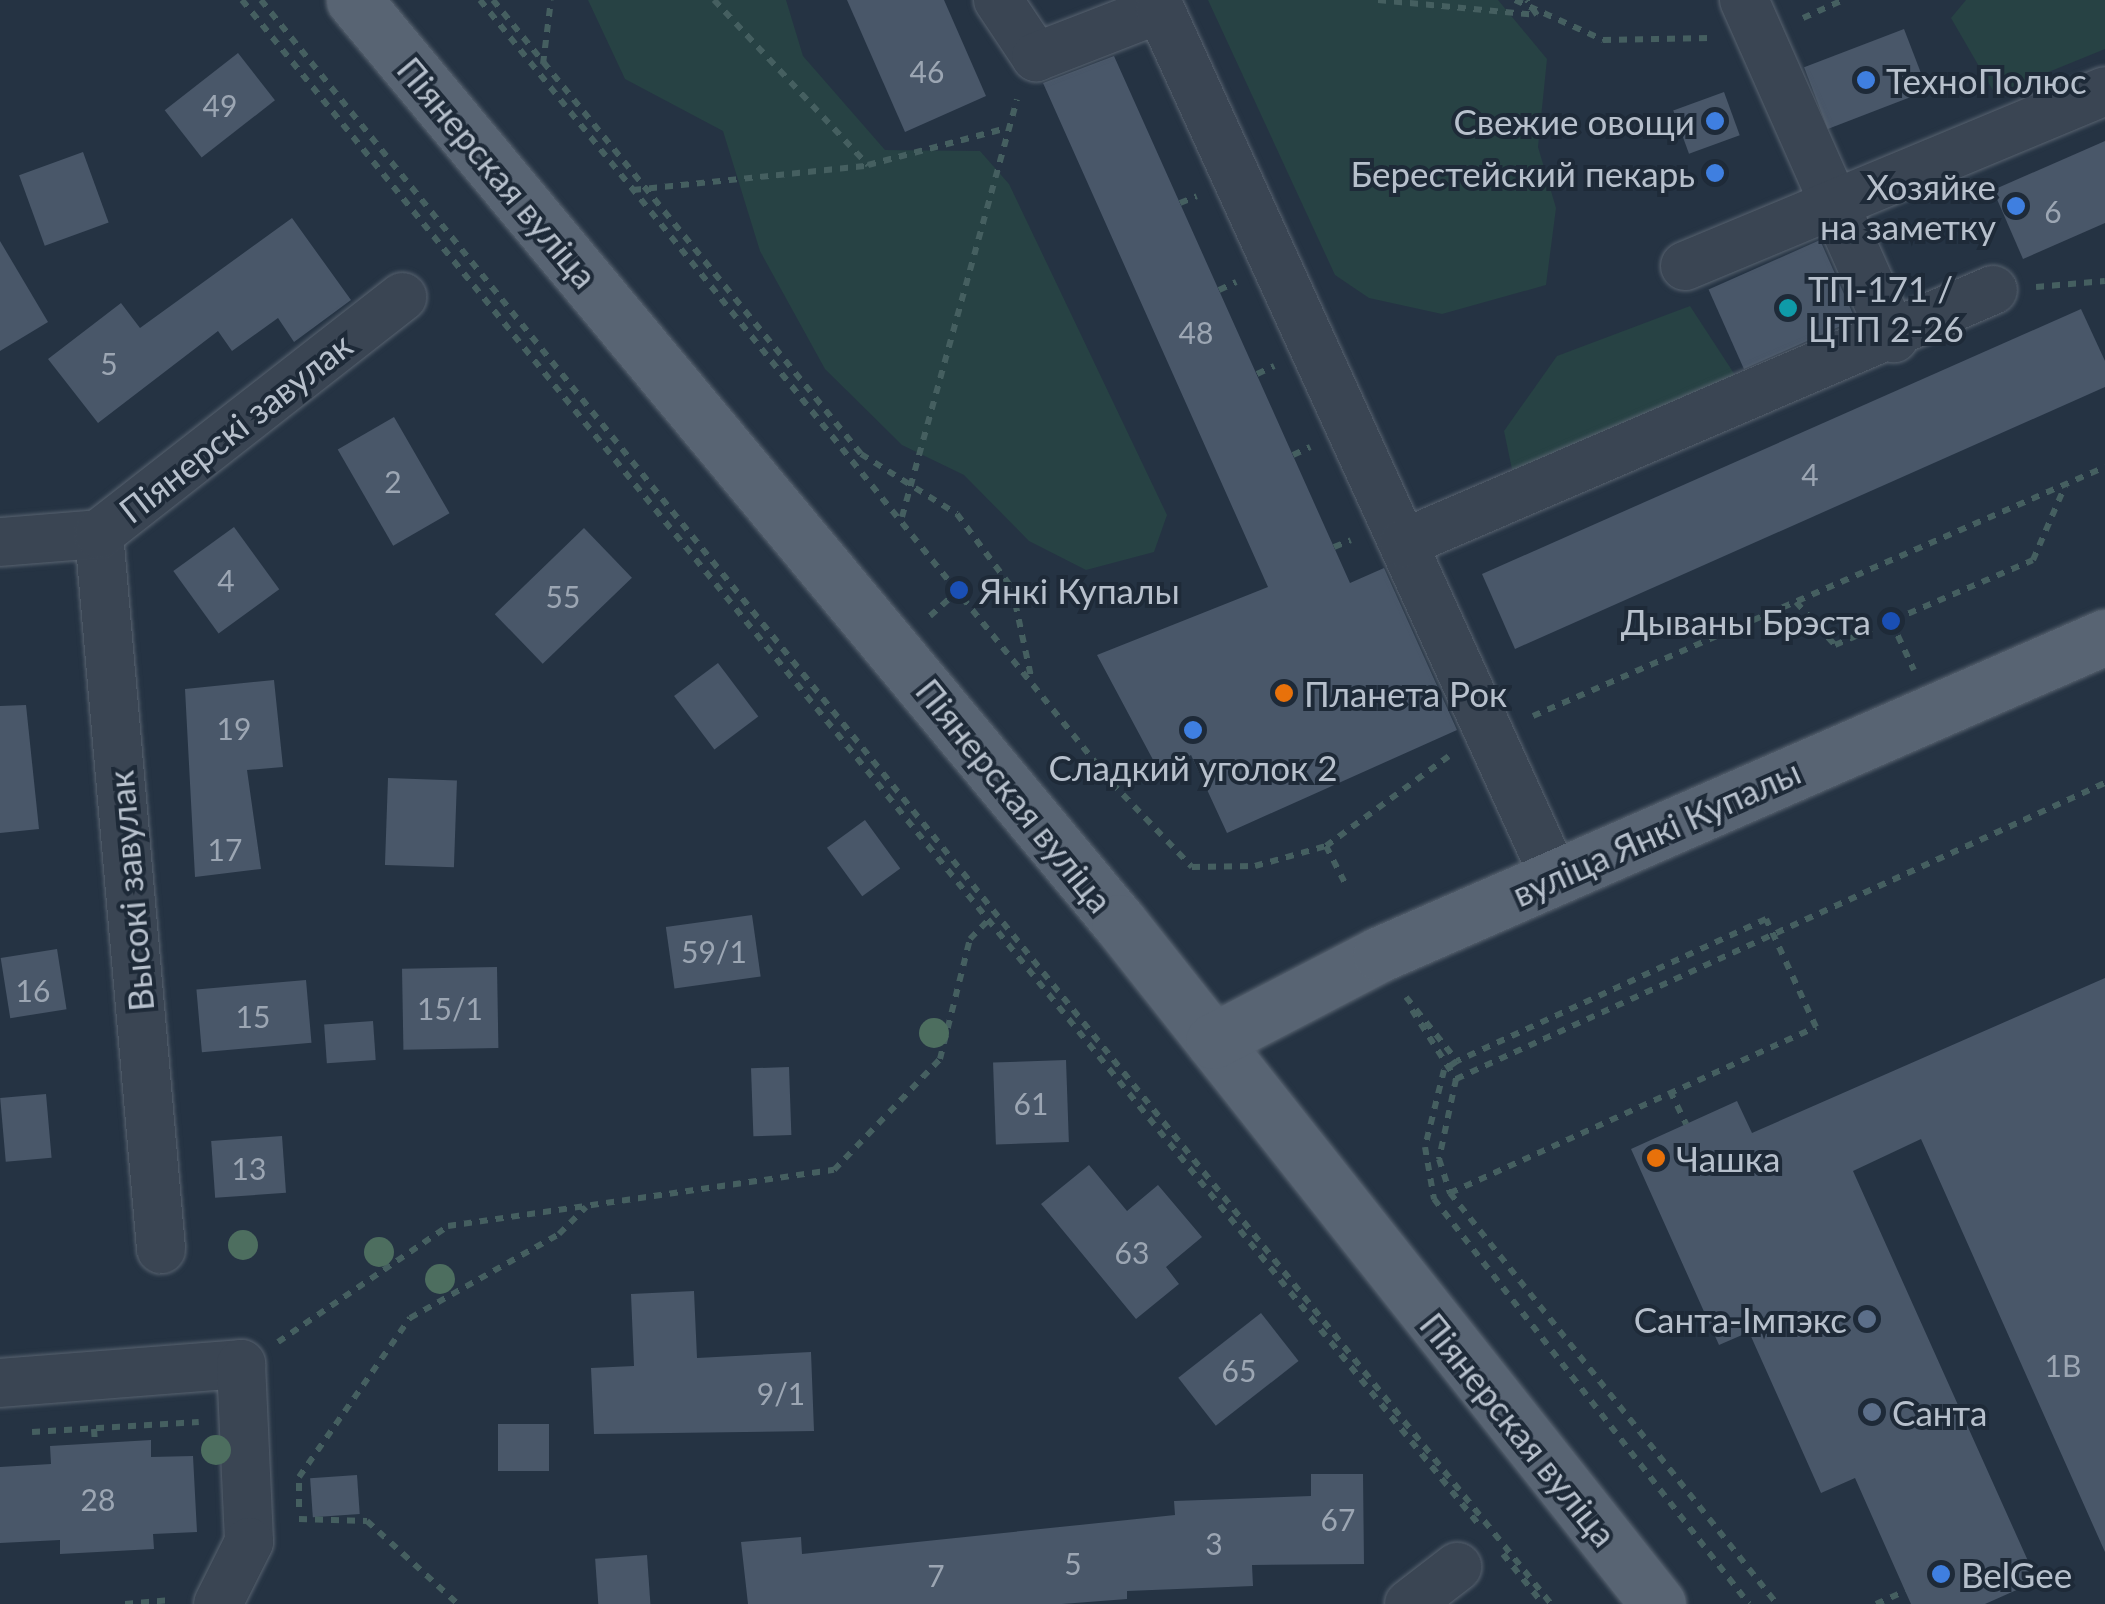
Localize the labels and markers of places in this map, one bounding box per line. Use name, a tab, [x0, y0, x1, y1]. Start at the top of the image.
place label: ТехноПолюс	[1886, 59, 2087, 101]
marker: ТехноПолюс	[1855, 69, 1877, 91]
place label: Свежие овощи	[1453, 100, 1695, 142]
marker: Свежие овощи	[1704, 110, 1726, 132]
place label: Берестейский пекарь	[1350, 152, 1695, 194]
marker: Берестейский пекарь	[1704, 162, 1726, 184]
place label: Хозяйке на заметку	[1820, 165, 1996, 247]
marker: Хозяйке на заметку	[2005, 195, 2027, 217]
place label: ТП-171 / ЦТП 2-26	[1808, 267, 1964, 349]
marker: ТП-171 / ЦТП 2-26	[1777, 297, 1799, 319]
place label: Янкі Купалы	[979, 569, 1180, 611]
marker: Янкі Купалы	[948, 579, 970, 601]
place label: Дываны Брэста	[1621, 600, 1871, 642]
marker: Дываны Брэста	[1880, 610, 1902, 632]
place label: Планета Рок	[1304, 672, 1507, 714]
marker: Планета Рок	[1273, 682, 1295, 704]
marker: Сладкий уголок 2	[1182, 719, 1204, 741]
place label: Сладкий уголок 2	[1049, 746, 1337, 788]
place label: Чашка	[1676, 1137, 1780, 1179]
marker: Чашка	[1645, 1147, 1667, 1169]
place label: Санта-Імпэкс	[1634, 1298, 1847, 1340]
marker: Санта-Імпэкс	[1856, 1308, 1878, 1330]
place label: Санта	[1892, 1391, 1987, 1433]
marker: Санта	[1861, 1401, 1883, 1423]
place label: BelGee	[1961, 1553, 2072, 1595]
marker: BelGee	[1930, 1563, 1952, 1585]

